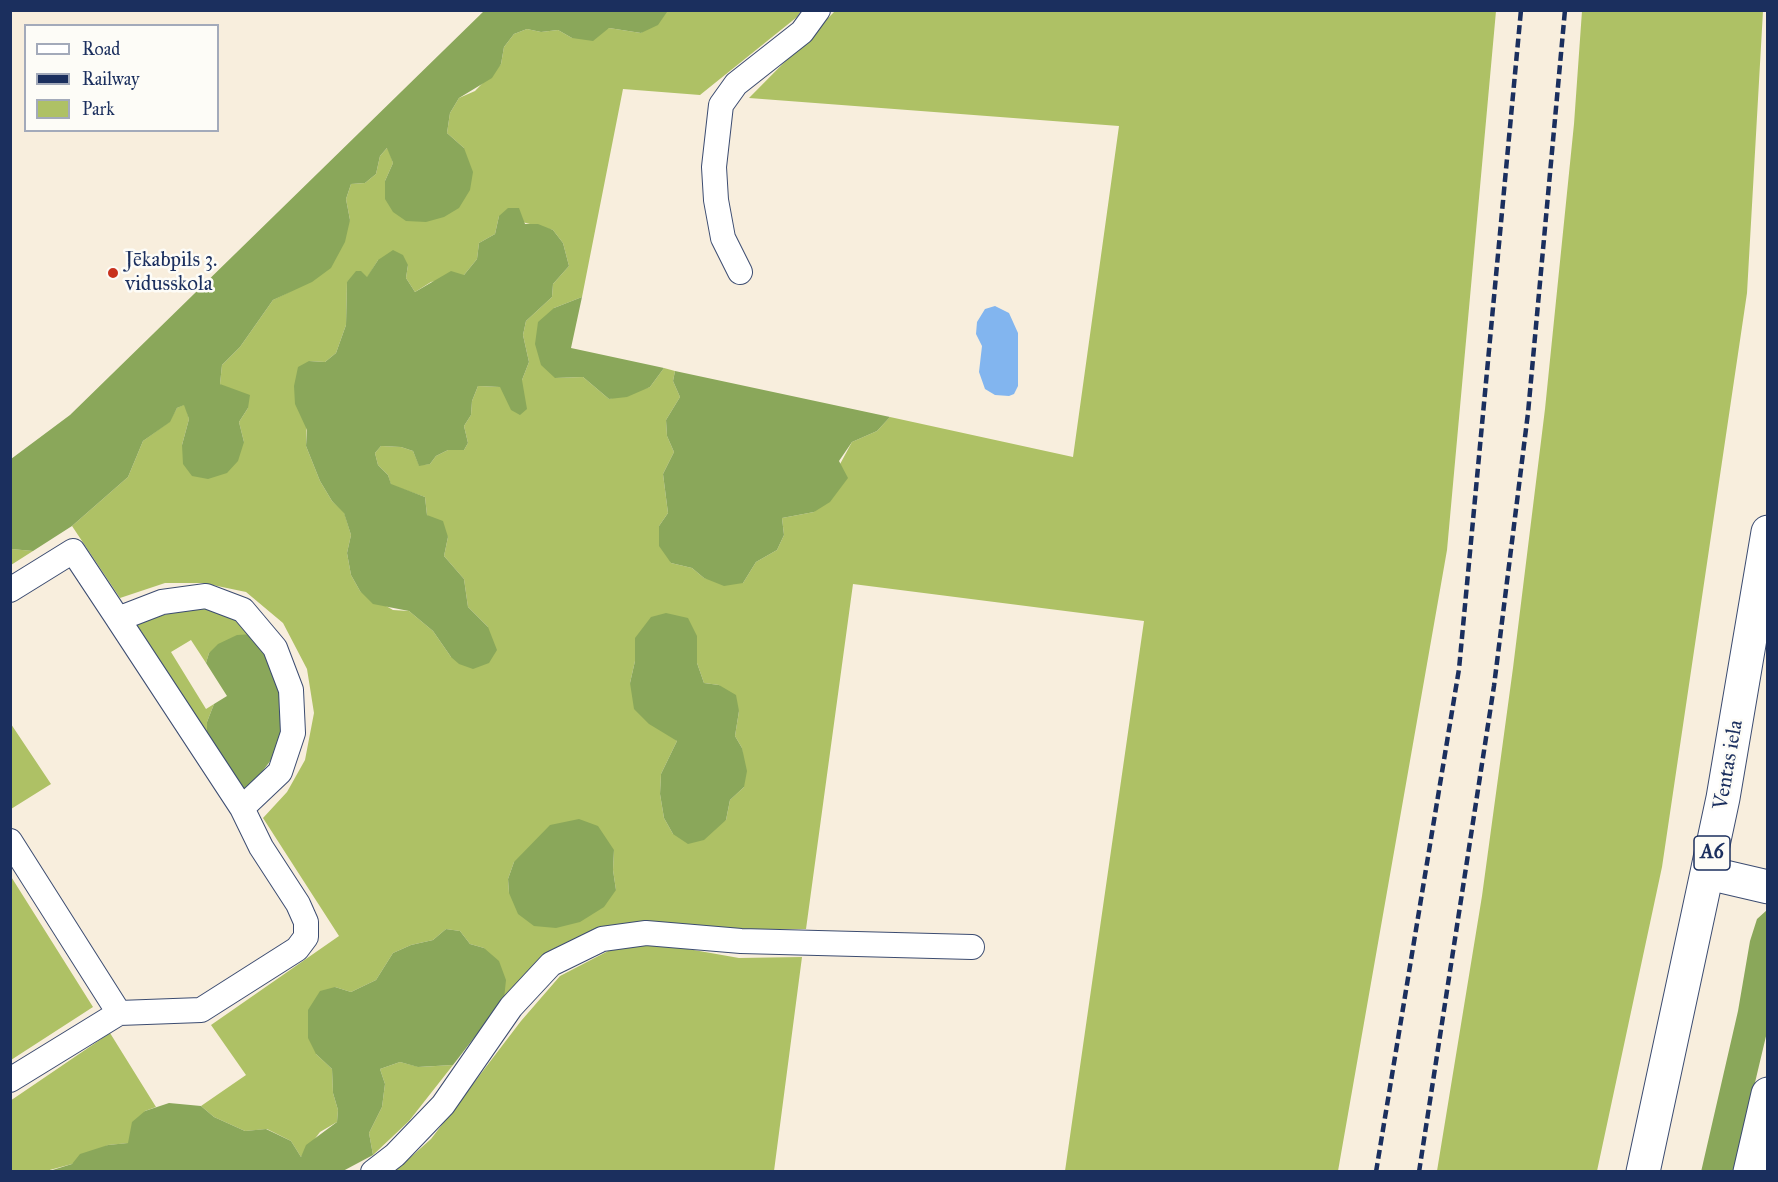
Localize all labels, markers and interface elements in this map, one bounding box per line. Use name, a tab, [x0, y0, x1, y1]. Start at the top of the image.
legend	[24, 24, 219, 132]
text: Road	[82, 38, 120, 60]
text: Railway	[82, 68, 139, 90]
text: Park	[82, 98, 115, 120]
place label: Jēkabpils 3. vidusskola	[125, 248, 217, 298]
marker: Jēkabpils 3. vidusskola	[106, 266, 120, 280]
street label: Ventas iela	[1709, 718, 1749, 812]
road number: A6	[1694, 836, 1730, 870]

